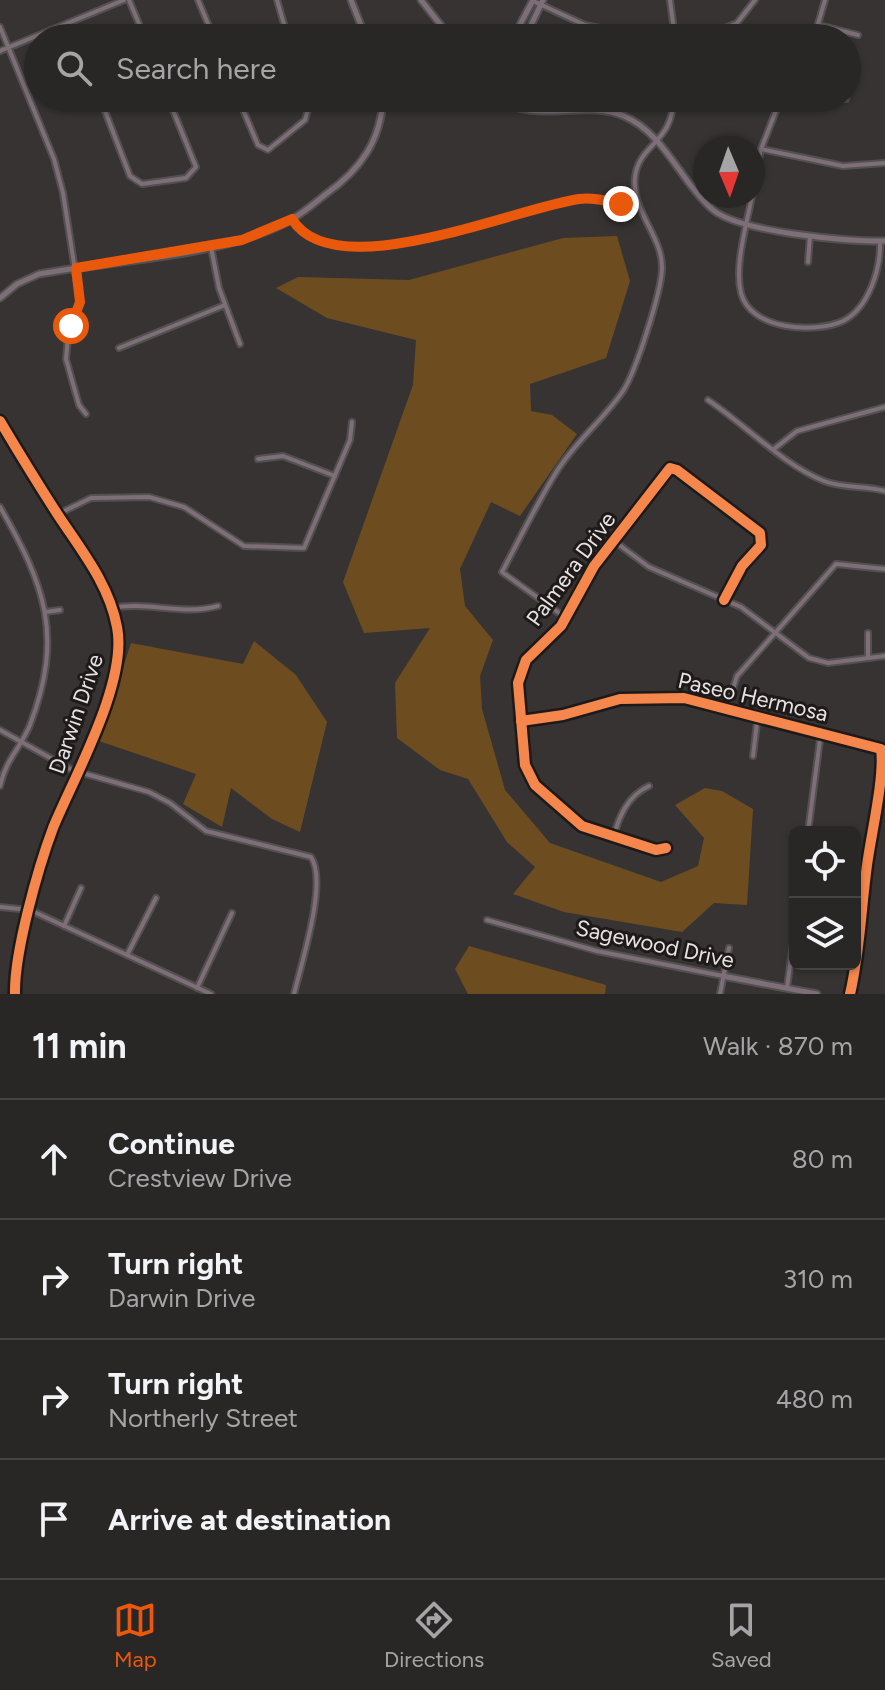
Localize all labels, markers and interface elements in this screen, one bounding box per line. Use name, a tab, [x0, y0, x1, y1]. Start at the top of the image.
search box	[24, 24, 861, 112]
icon: search	[52, 46, 96, 90]
text: Search here	[116, 50, 276, 87]
north arrow	[693, 136, 765, 208]
route end	[603, 186, 639, 222]
route start	[53, 308, 89, 344]
street label: Palmera Drive	[521, 507, 621, 631]
street label: Darwin Drive	[43, 651, 109, 777]
street label: Paseo Hermosa	[675, 667, 831, 727]
map controls	[789, 826, 861, 970]
button: locate	[789, 826, 861, 898]
button: layers	[789, 898, 861, 970]
street label: Sagewood Drive	[573, 914, 737, 974]
text: 11 min	[32, 1026, 127, 1067]
text: Walk · 870 m	[703, 1030, 853, 1062]
text: Continue	[108, 1125, 235, 1162]
icon: ahead	[32, 1137, 76, 1181]
text: 80 m	[792, 1143, 853, 1175]
text: Crestview Drive	[108, 1162, 292, 1194]
text: Turn right	[108, 1245, 243, 1282]
icon: right	[32, 1257, 76, 1301]
text: 310 m	[783, 1263, 853, 1295]
text: Darwin Drive	[108, 1282, 255, 1314]
text: Turn right	[108, 1365, 243, 1402]
icon: right	[32, 1377, 76, 1421]
text: 480 m	[776, 1383, 853, 1415]
text: Northerly Street	[108, 1402, 298, 1434]
icon: arrive	[32, 1497, 76, 1541]
text: Arrive at destination	[108, 1501, 391, 1538]
tab: Map	[113, 1598, 157, 1673]
tab: Directions	[384, 1598, 484, 1673]
tab: Saved	[711, 1598, 772, 1673]

